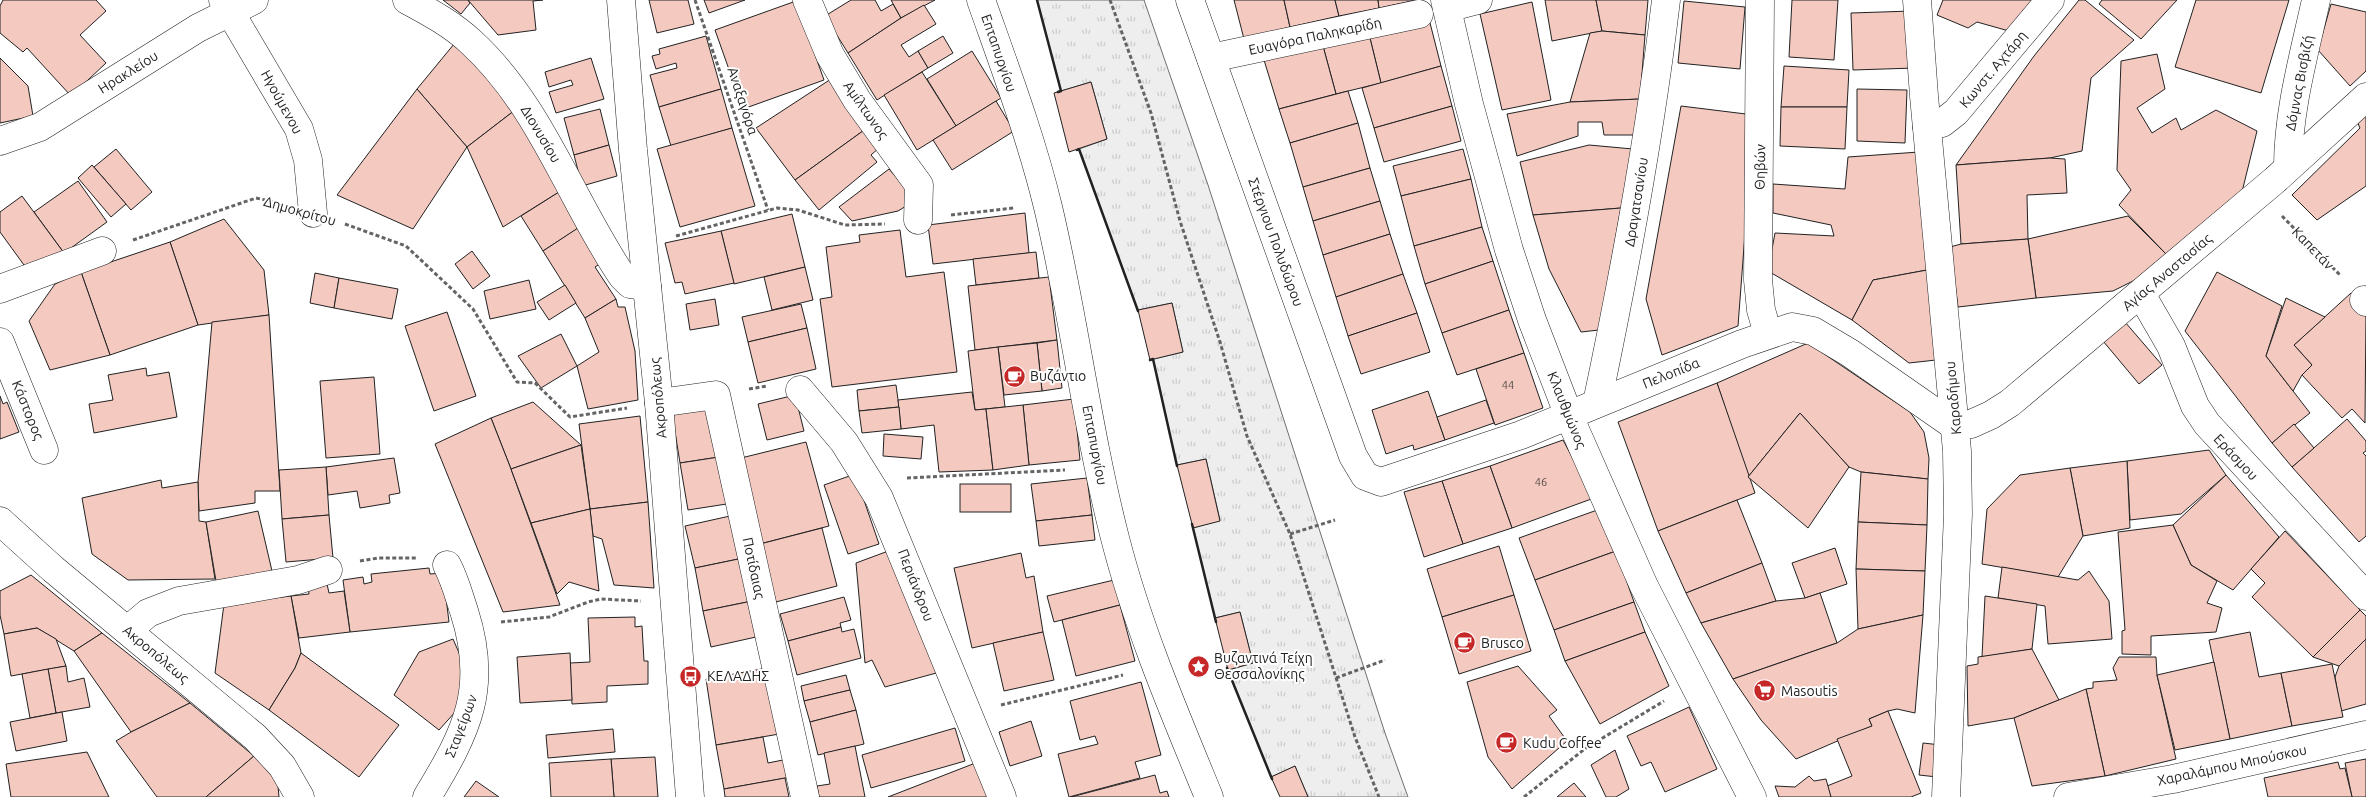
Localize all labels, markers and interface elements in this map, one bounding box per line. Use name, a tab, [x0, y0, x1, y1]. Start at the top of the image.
street label: Επταπυργίου	[978, 12, 1020, 94]
street label: Ευαγόρα Παληκαρίδη	[1247, 14, 1383, 58]
street label: Κωνστ. Αχτάρη	[1956, 27, 2030, 111]
street label: Δόμνας Βισβιζή	[2282, 34, 2316, 132]
street label: Ηρακλείου	[95, 47, 161, 97]
street label: Αναξαγόρα	[724, 65, 762, 138]
street label: Ηγούμενου	[258, 67, 306, 137]
street label: Αμίλτωνος	[840, 78, 892, 142]
street label: Διονυσίου	[518, 103, 564, 165]
street label: Θηβών	[1752, 144, 1768, 190]
street label: Δραγατσανίου	[1621, 156, 1651, 248]
street label: Στέργιου Πολυδώρου	[1245, 176, 1307, 308]
street label: Δημοκρίτου	[262, 193, 338, 229]
street label: Καπετάν	[2289, 223, 2337, 273]
street label: Αγίας Αναστασίας	[2119, 230, 2215, 314]
street label: Πελοπίδα	[1640, 354, 1703, 392]
street label: Ακροπόλεως	[646, 356, 670, 439]
street label: Καραδήμου	[1942, 360, 1964, 436]
cafe icon: Βυζάντιο	[1002, 364, 1026, 388]
place label: Βυζάντιο	[1030, 368, 1086, 384]
street label: Κλαυθμώνος	[1544, 369, 1590, 451]
street label: Κάστορος	[9, 378, 47, 443]
house number: 44	[1502, 379, 1514, 391]
street label: Επταπυργίου	[1079, 404, 1111, 486]
street label: Εράσμου	[2211, 431, 2261, 483]
house number: 46	[1535, 476, 1547, 488]
street label: Ποτίδαιας	[740, 536, 768, 601]
street label: Περιάνδρου	[895, 547, 937, 623]
street label: Ακροπόλεως	[120, 622, 193, 687]
cafe icon: Brusco	[1453, 631, 1477, 655]
place label: Brusco	[1481, 635, 1524, 651]
place label: Βυζαντινά Τείχη Θεσσαλονίκης	[1214, 650, 1313, 682]
place icon: Βυζαντινά Τείχη Θεσσαλονίκης	[1186, 654, 1210, 678]
bus stop icon: ΚΕΛΑΔΗΣ	[679, 664, 703, 688]
place label: ΚΕΛΑΔΗΣ	[707, 668, 769, 684]
supermarket icon: Masoutis	[1753, 679, 1777, 703]
place label: Masoutis	[1781, 683, 1838, 699]
street label: Σταγείρων	[442, 692, 480, 760]
cafe icon: Kudu Coffee	[1495, 731, 1519, 755]
place label: Kudu Coffee	[1523, 735, 1602, 751]
street label: Χαραλάμπου Μπούσκου	[2156, 741, 2308, 789]

